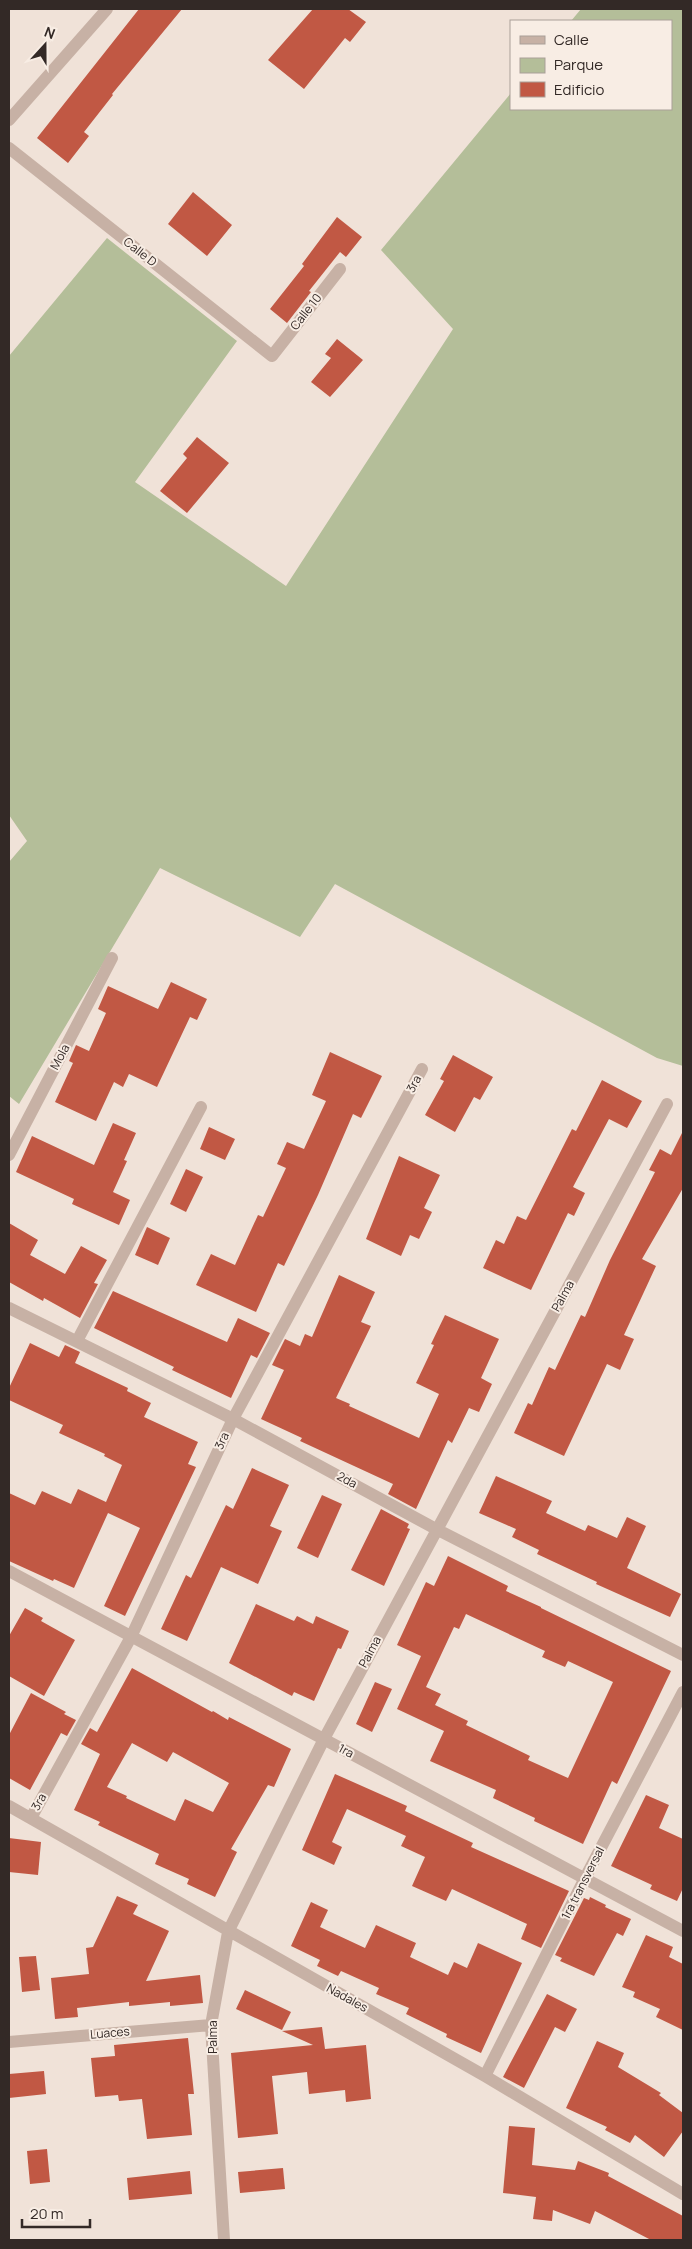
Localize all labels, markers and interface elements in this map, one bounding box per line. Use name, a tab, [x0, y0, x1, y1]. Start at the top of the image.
north arrow	[20, 20, 70, 70]
legend	[510, 20, 672, 110]
text: N	[42, 22, 58, 43]
text: Calle	[554, 29, 589, 50]
text: Parque	[554, 54, 603, 75]
text: Edificio	[554, 79, 605, 100]
street label: Calle D	[120, 233, 161, 270]
street label: Calle 10	[286, 290, 325, 334]
street label: Mola	[46, 1041, 73, 1073]
street label: 3ra	[402, 1072, 425, 1095]
street label: Palma	[547, 1277, 578, 1314]
street label: 3ra	[210, 1429, 233, 1452]
street label: 2da	[334, 1467, 360, 1492]
street label: Palma	[354, 1633, 385, 1670]
street label: 1ra	[335, 1739, 357, 1762]
street label: 3ra	[27, 1790, 50, 1813]
street label: 1ra transversal	[557, 1844, 608, 1922]
street label: Nadales	[324, 1979, 371, 2016]
street label: Palma	[204, 2020, 221, 2054]
street label: Luaces	[89, 2022, 130, 2043]
scale bar	[22, 2196, 90, 2228]
text: 20 m	[30, 2203, 63, 2224]

